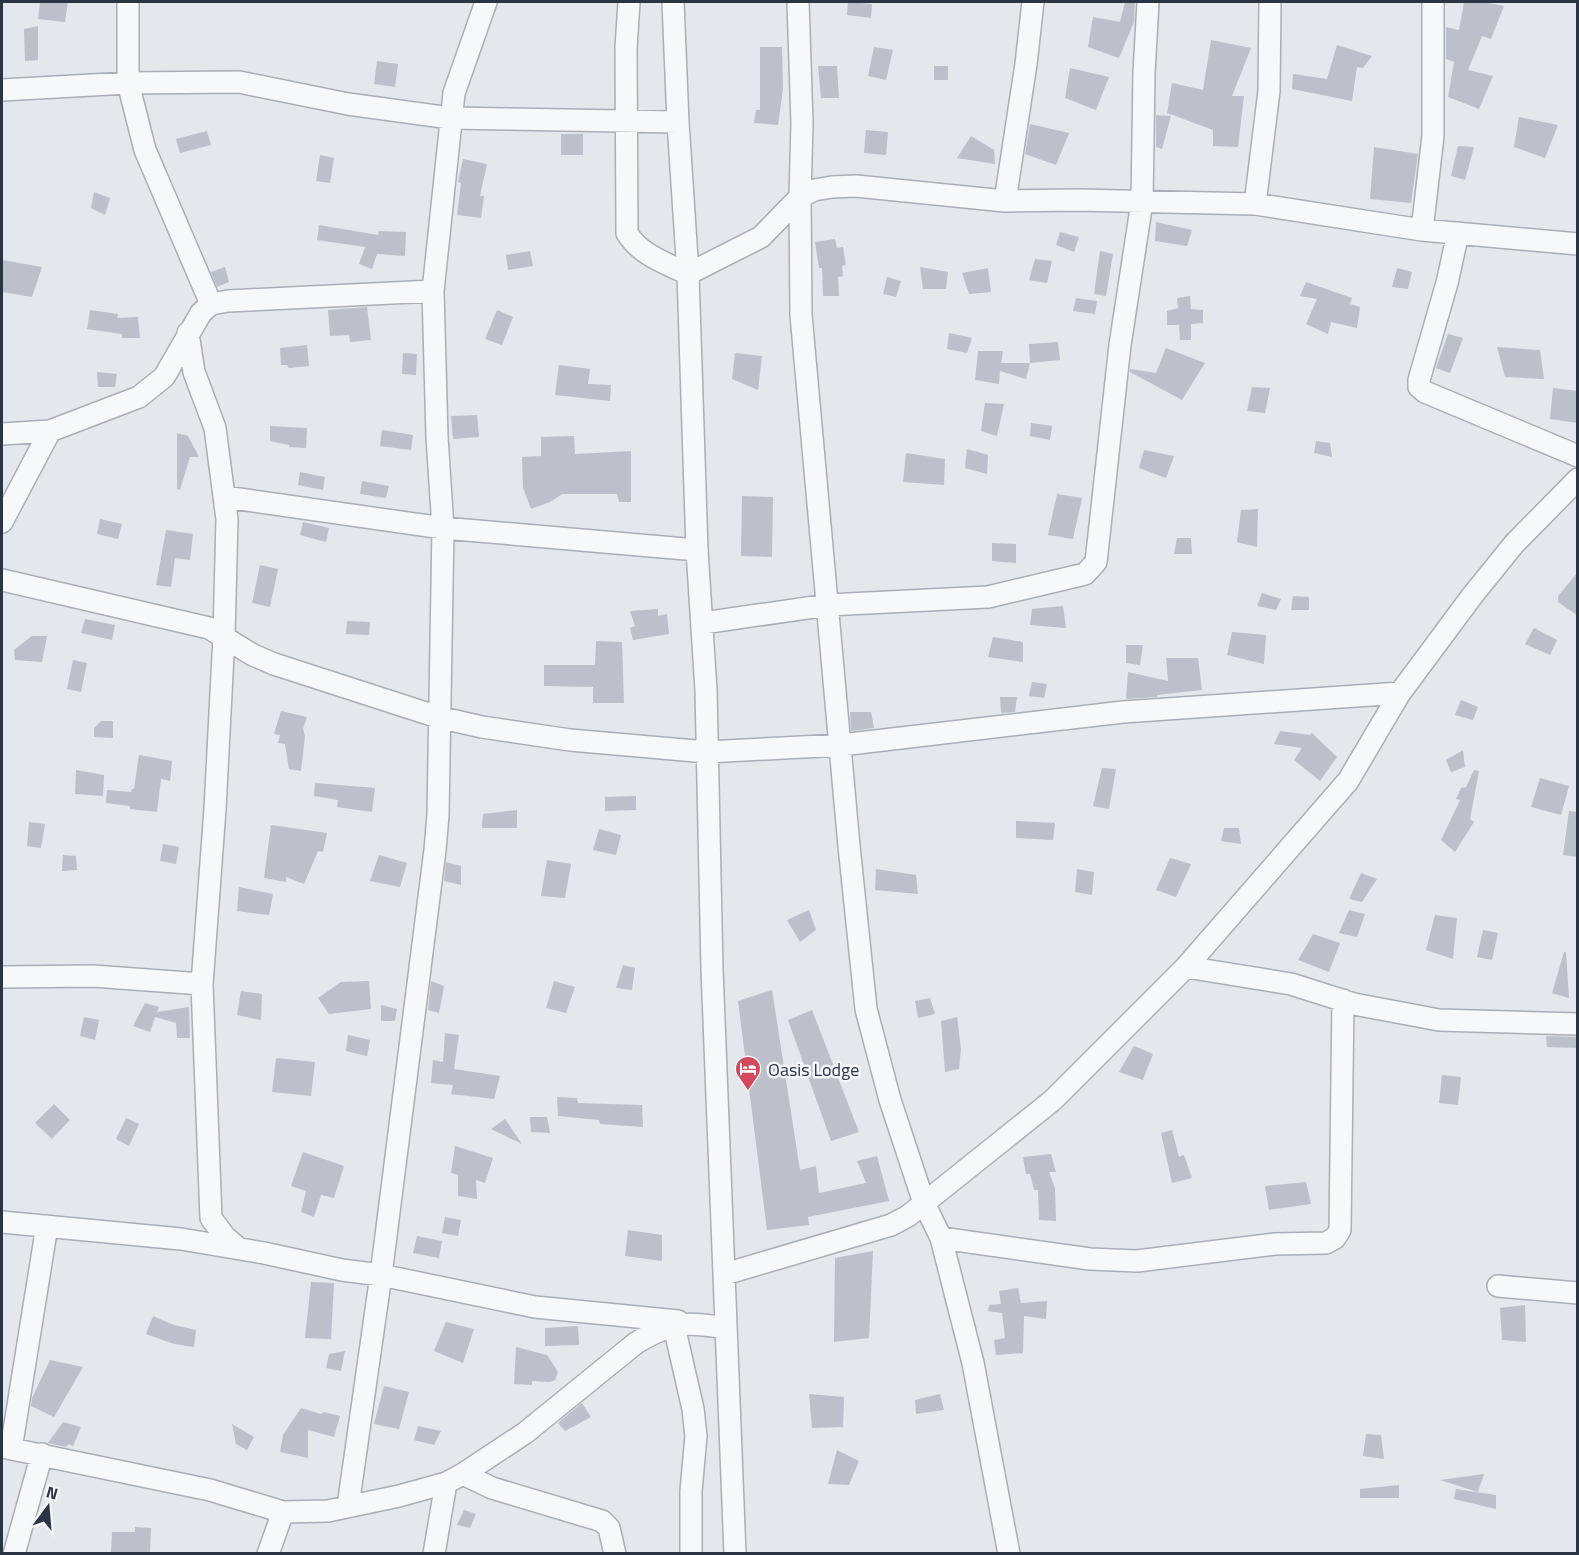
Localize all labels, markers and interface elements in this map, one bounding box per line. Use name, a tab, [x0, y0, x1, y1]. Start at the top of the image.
hotel icon: Oasis Lodge	[733, 1054, 763, 1092]
place label: Oasis Lodge	[768, 1056, 859, 1083]
north arrow	[18, 1477, 78, 1537]
text: N	[43, 1480, 61, 1506]

